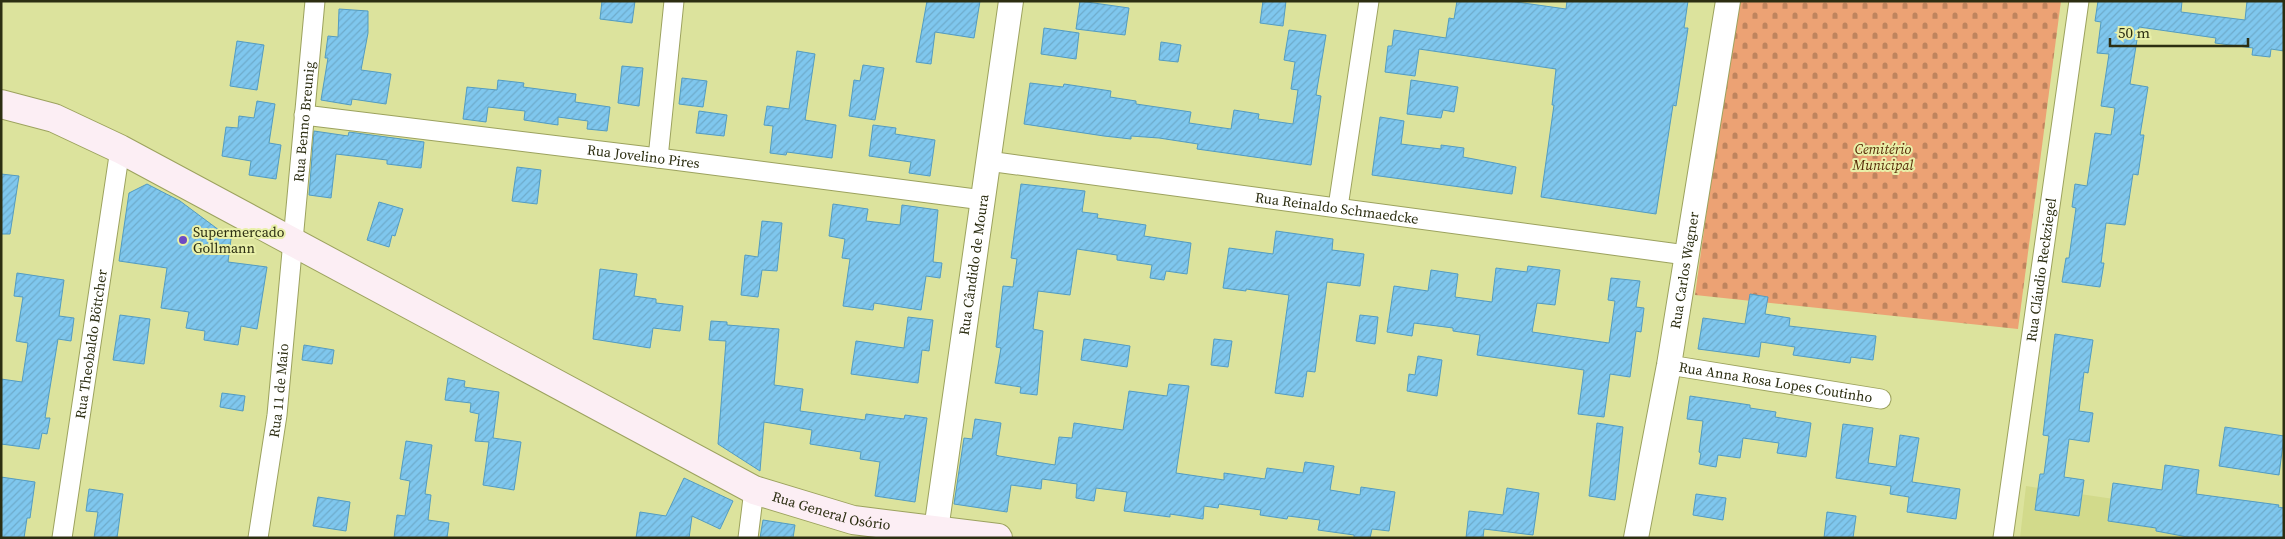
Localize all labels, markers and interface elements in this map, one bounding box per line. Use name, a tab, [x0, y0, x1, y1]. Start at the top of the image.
scale bar	[2110, 15, 2248, 47]
text: 50 m	[2118, 22, 2150, 43]
street label: Rua Benno Breunig	[288, 60, 319, 183]
street label: Rua Jovelino Pires	[586, 139, 701, 173]
park label: Cemitério Municipal	[1852, 139, 1914, 175]
street label: Rua Reinaldo Schmaedcke	[1254, 187, 1420, 229]
street label: Rua Cândido de Moura	[954, 192, 994, 337]
street label: Rua Cláudio Reckziegel	[2021, 196, 2061, 343]
street label: Rua Carlos Wagner	[1665, 210, 1704, 330]
place label: Supermercado Gollmann	[193, 222, 285, 258]
marker: Supermercado Gollmann	[177, 234, 189, 246]
street label: Rua Theobaldo Böttcher	[70, 268, 112, 420]
street label: Rua 11 de Maio	[264, 342, 294, 439]
street label: Rua Anna Rosa Lopes Coutinho	[1677, 357, 1874, 408]
street label: Rua General Osório	[770, 486, 892, 535]

